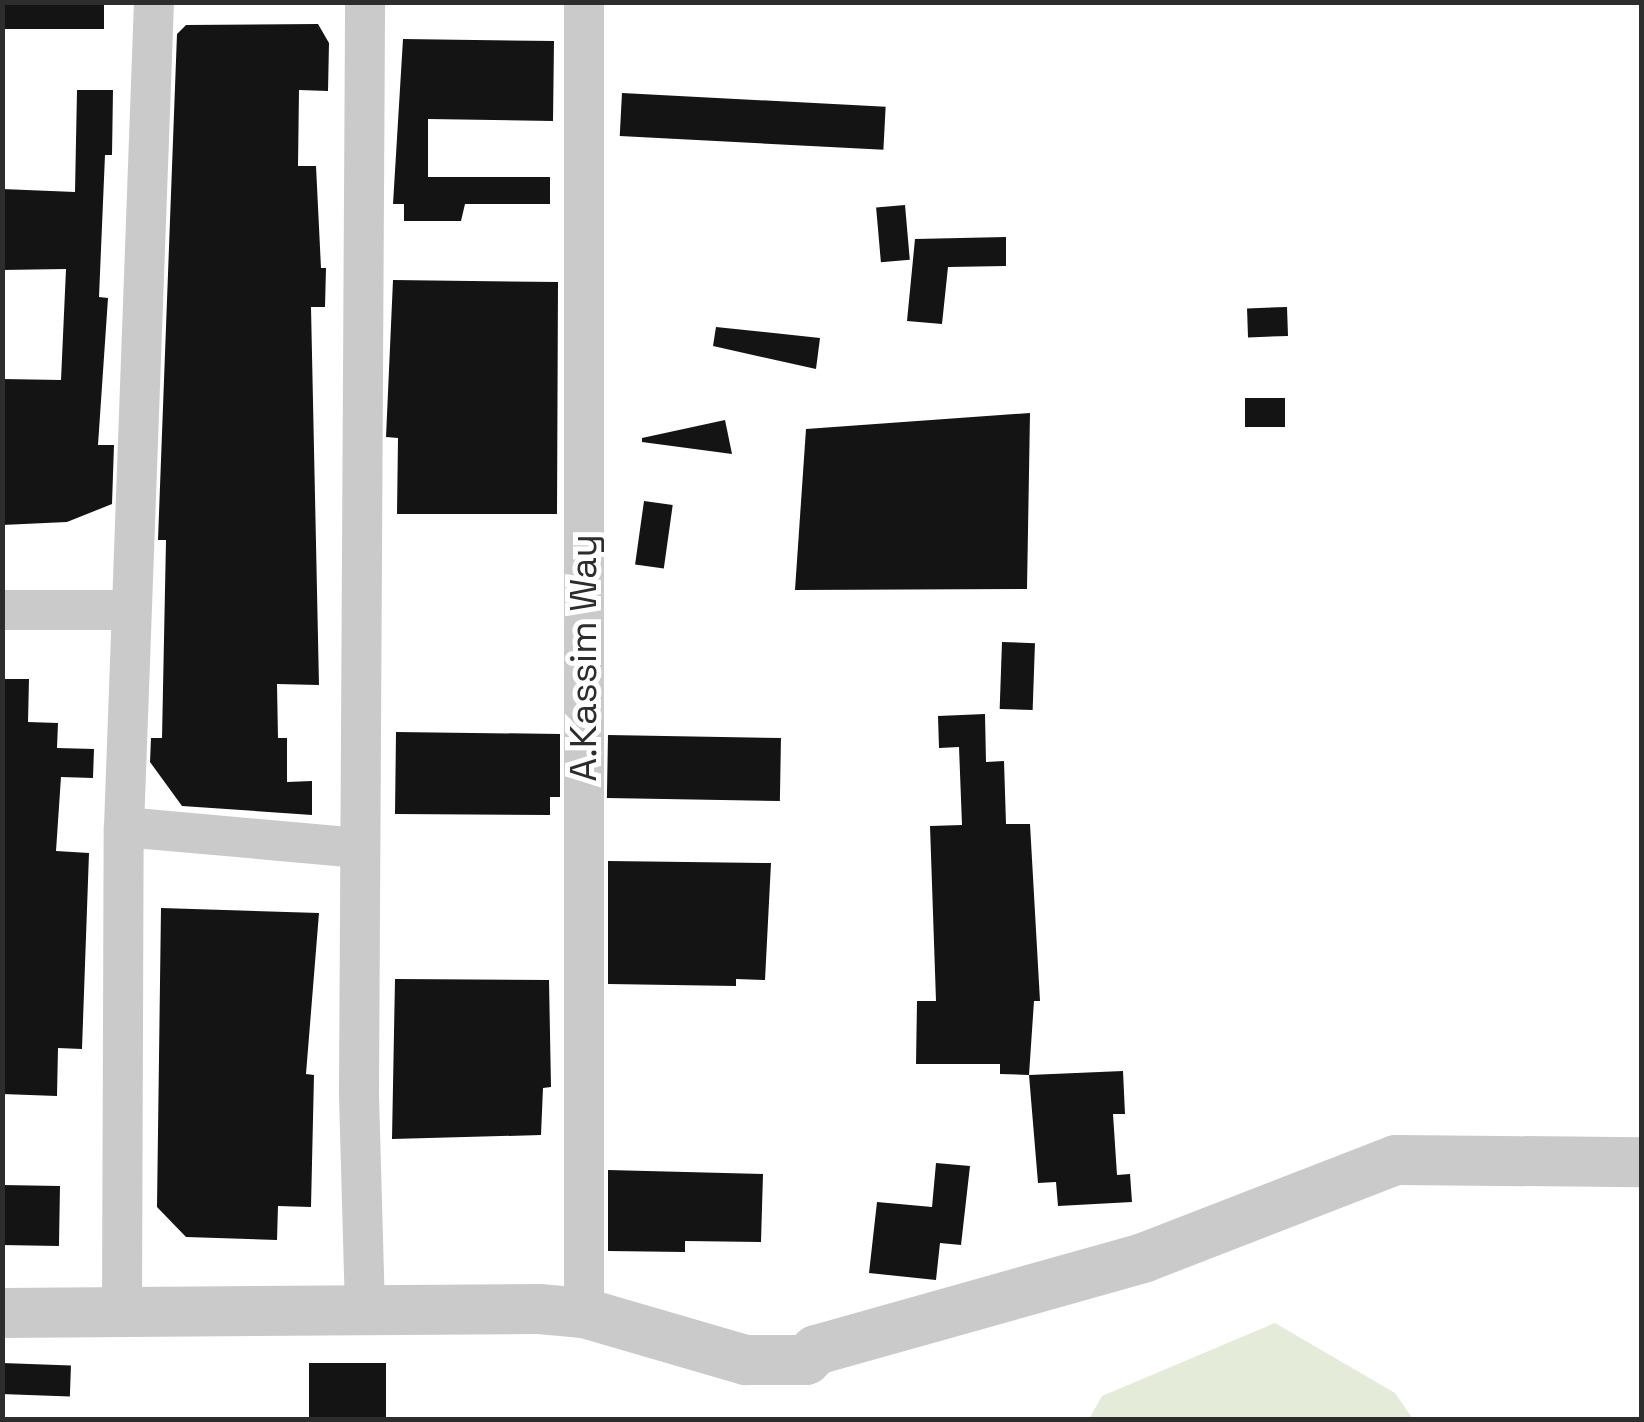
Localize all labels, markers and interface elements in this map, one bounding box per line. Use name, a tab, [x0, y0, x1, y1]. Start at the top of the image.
street label: A.Kassim Way	[561, 534, 607, 782]

